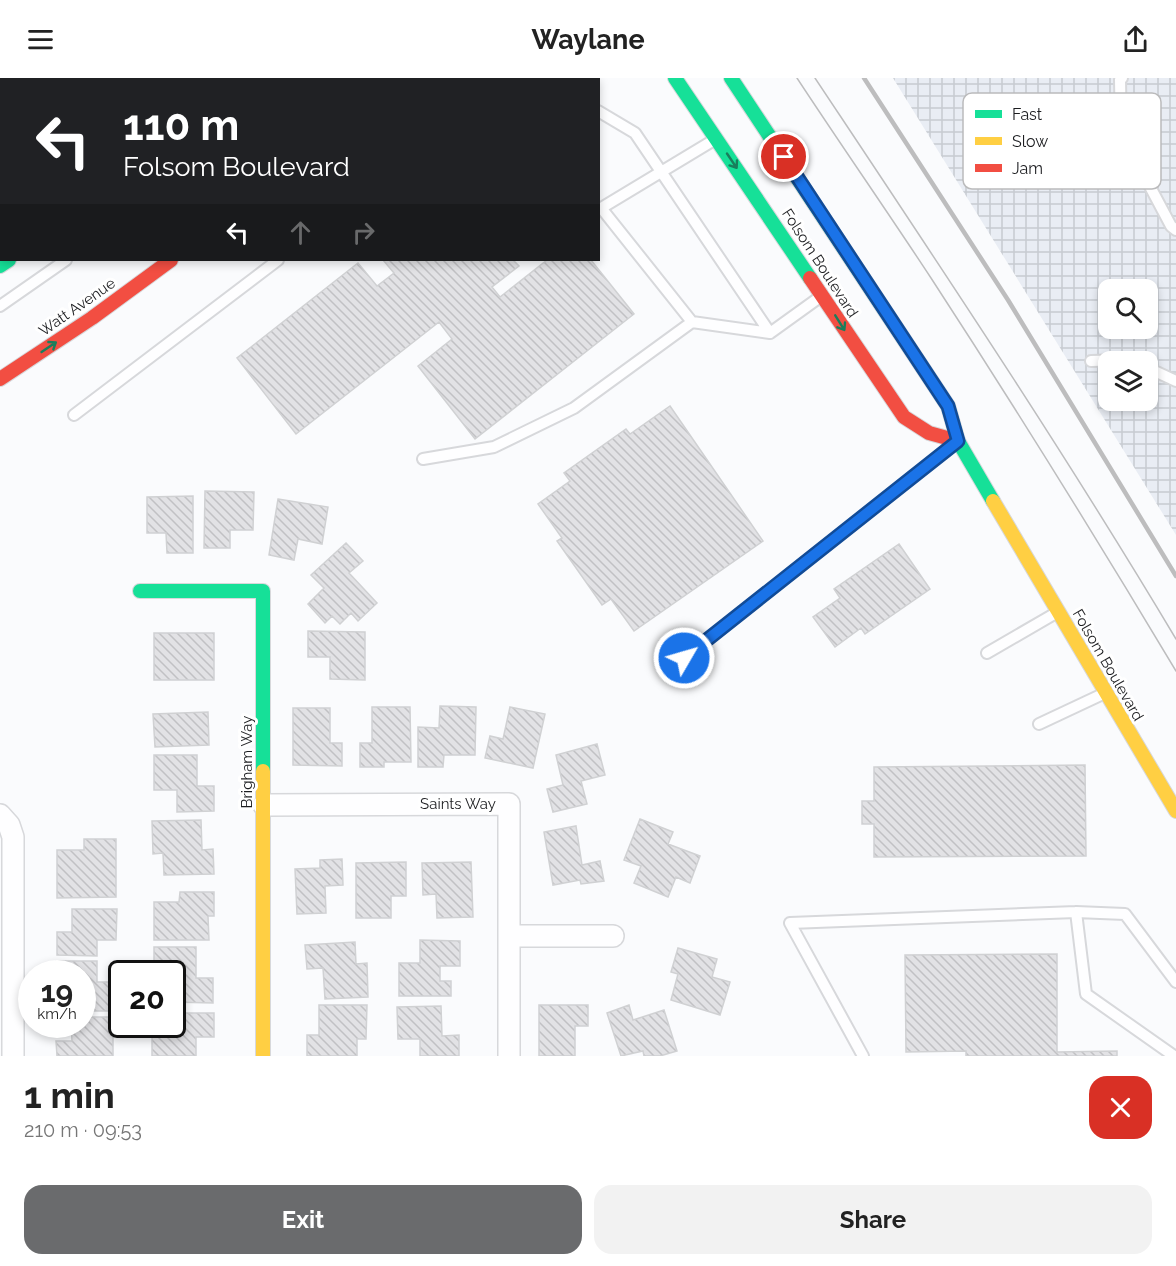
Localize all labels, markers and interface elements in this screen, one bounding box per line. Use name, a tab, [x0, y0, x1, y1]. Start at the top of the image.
icon: menu	[24, 23, 57, 56]
icon: share	[1119, 23, 1152, 56]
text: Waylane	[531, 24, 645, 55]
legend	[963, 93, 1161, 189]
text: 110 m	[123, 101, 239, 150]
icon: left	[24, 102, 102, 180]
text: Fast	[1012, 105, 1043, 124]
pin	[758, 131, 809, 182]
text: Slow	[1012, 132, 1048, 151]
icon: arrive	[767, 140, 800, 173]
text: Folsom Boulevard	[123, 151, 350, 182]
one-way arrow	[726, 152, 738, 168]
text: Jam	[1012, 159, 1043, 178]
street label: Folsom Boulevard	[778, 205, 862, 321]
icon: left	[221, 216, 254, 249]
icon: ahead	[284, 216, 317, 249]
icon: right	[347, 216, 380, 249]
street label: Watt Avenue	[35, 274, 119, 340]
map controls	[1098, 279, 1158, 411]
button: search	[1098, 279, 1158, 339]
one-way arrow	[835, 314, 847, 331]
one-way arrow	[40, 341, 56, 353]
button: layers	[1098, 351, 1158, 411]
street label: Folsom Boulevard	[1069, 606, 1147, 724]
position arrow	[652, 626, 716, 690]
street label: Brigham Way	[238, 716, 256, 808]
street label: Saints Way	[420, 795, 496, 813]
speed limit sign: 20	[108, 960, 186, 1038]
text: 19	[41, 974, 73, 1009]
text: km/h	[37, 1005, 77, 1023]
text: 1 min	[24, 1074, 115, 1116]
button: close	[1089, 1076, 1152, 1139]
text: 210 m · 09:53	[24, 1118, 142, 1142]
button: Exit	[24, 1185, 582, 1254]
button: Share	[594, 1185, 1152, 1254]

